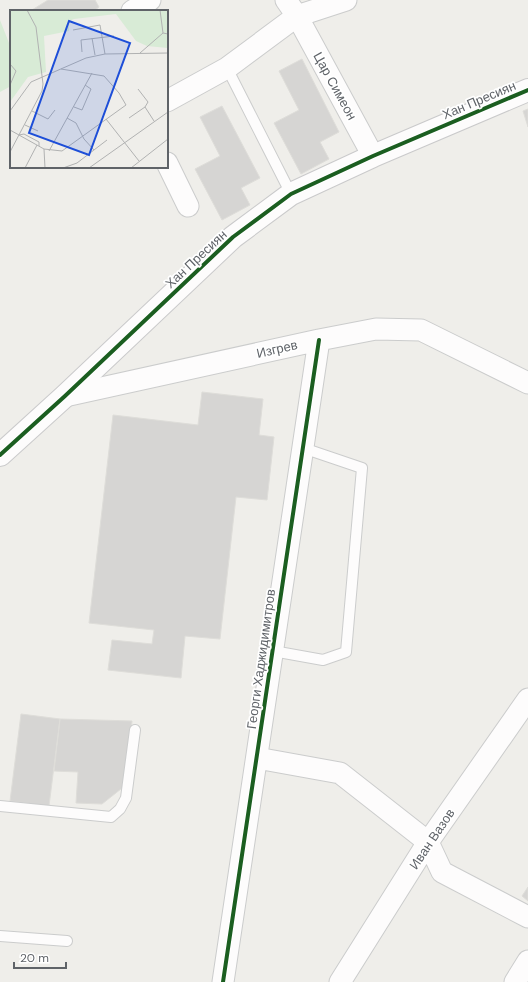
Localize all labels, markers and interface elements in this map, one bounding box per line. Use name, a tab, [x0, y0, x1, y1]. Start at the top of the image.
inset map	[10, 10, 168, 168]
street label: Цар Симеон	[309, 49, 361, 123]
street label: Хан Пресиян	[440, 77, 518, 123]
street label: Хан Пресиян	[162, 226, 230, 292]
street label: Изгрев	[255, 336, 299, 362]
street label: Георги Хаджидимитров	[243, 588, 279, 730]
street label: Иван Вазов	[405, 805, 459, 873]
scale bar	[14, 944, 66, 970]
text: 20 m	[20, 950, 49, 966]

